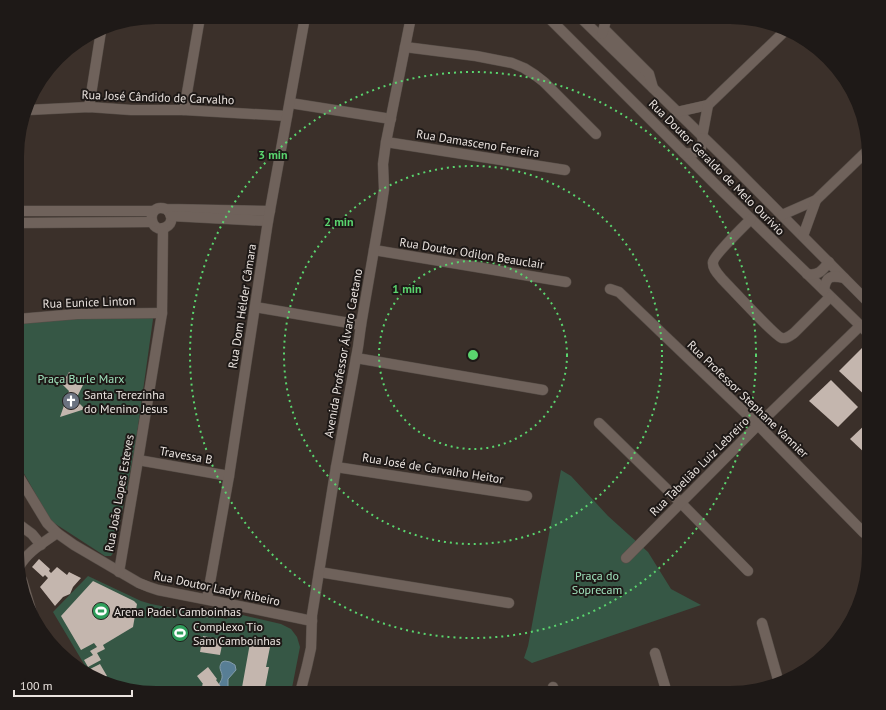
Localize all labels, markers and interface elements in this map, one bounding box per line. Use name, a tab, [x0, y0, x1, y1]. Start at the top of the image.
street label: Rua José Cândido de Carvalho	[81, 87, 235, 107]
street label: Rua Doutor Geraldo de Melo Ourivio	[646, 96, 788, 238]
street label: Rua Damasceno Ferreira	[415, 126, 541, 160]
text: 3 min	[258, 147, 288, 162]
text: 2 min	[324, 214, 354, 229]
street label: Rua Doutor Odilon Beauclair	[399, 234, 545, 272]
street label: Rua Dom Hélder Câmara	[225, 243, 259, 369]
street label: Avenida Professor Álvaro Caetano	[321, 267, 365, 439]
text: 1 min	[392, 281, 422, 296]
street label: Rua Eunice Linton	[42, 293, 136, 311]
street label: Rua Professor Stephane Vannier	[684, 337, 812, 461]
centre of rings	[466, 348, 480, 362]
park label: Praça Burle Marx	[38, 371, 124, 386]
place label: Santa Terezinha do Menino Jesus	[84, 387, 168, 416]
church icon: Santa Terezinha do Menino Jesus	[61, 391, 81, 411]
street label: Rua Tabelião Luiz Lebreiro	[646, 413, 752, 519]
street label: Rua João Lopes Esteves	[101, 433, 137, 553]
street label: Travessa B	[158, 443, 214, 467]
street label: Rua José de Carvalho Heitor	[361, 449, 505, 487]
street label: Rua Doutor Ladyr Ribeiro	[152, 567, 282, 609]
park label: Praça do Soprecam	[572, 568, 622, 597]
sports icon: Arena Padel Camboinhas	[91, 601, 111, 621]
place label: Arena Padel Camboinhas	[114, 604, 241, 619]
place label: Complexo Tio Sam Camboinhas	[193, 619, 281, 648]
sports icon: Complexo Tio Sam Camboinhas	[170, 623, 190, 643]
scale bar	[14, 672, 132, 698]
text: 100 m	[20, 678, 53, 693]

